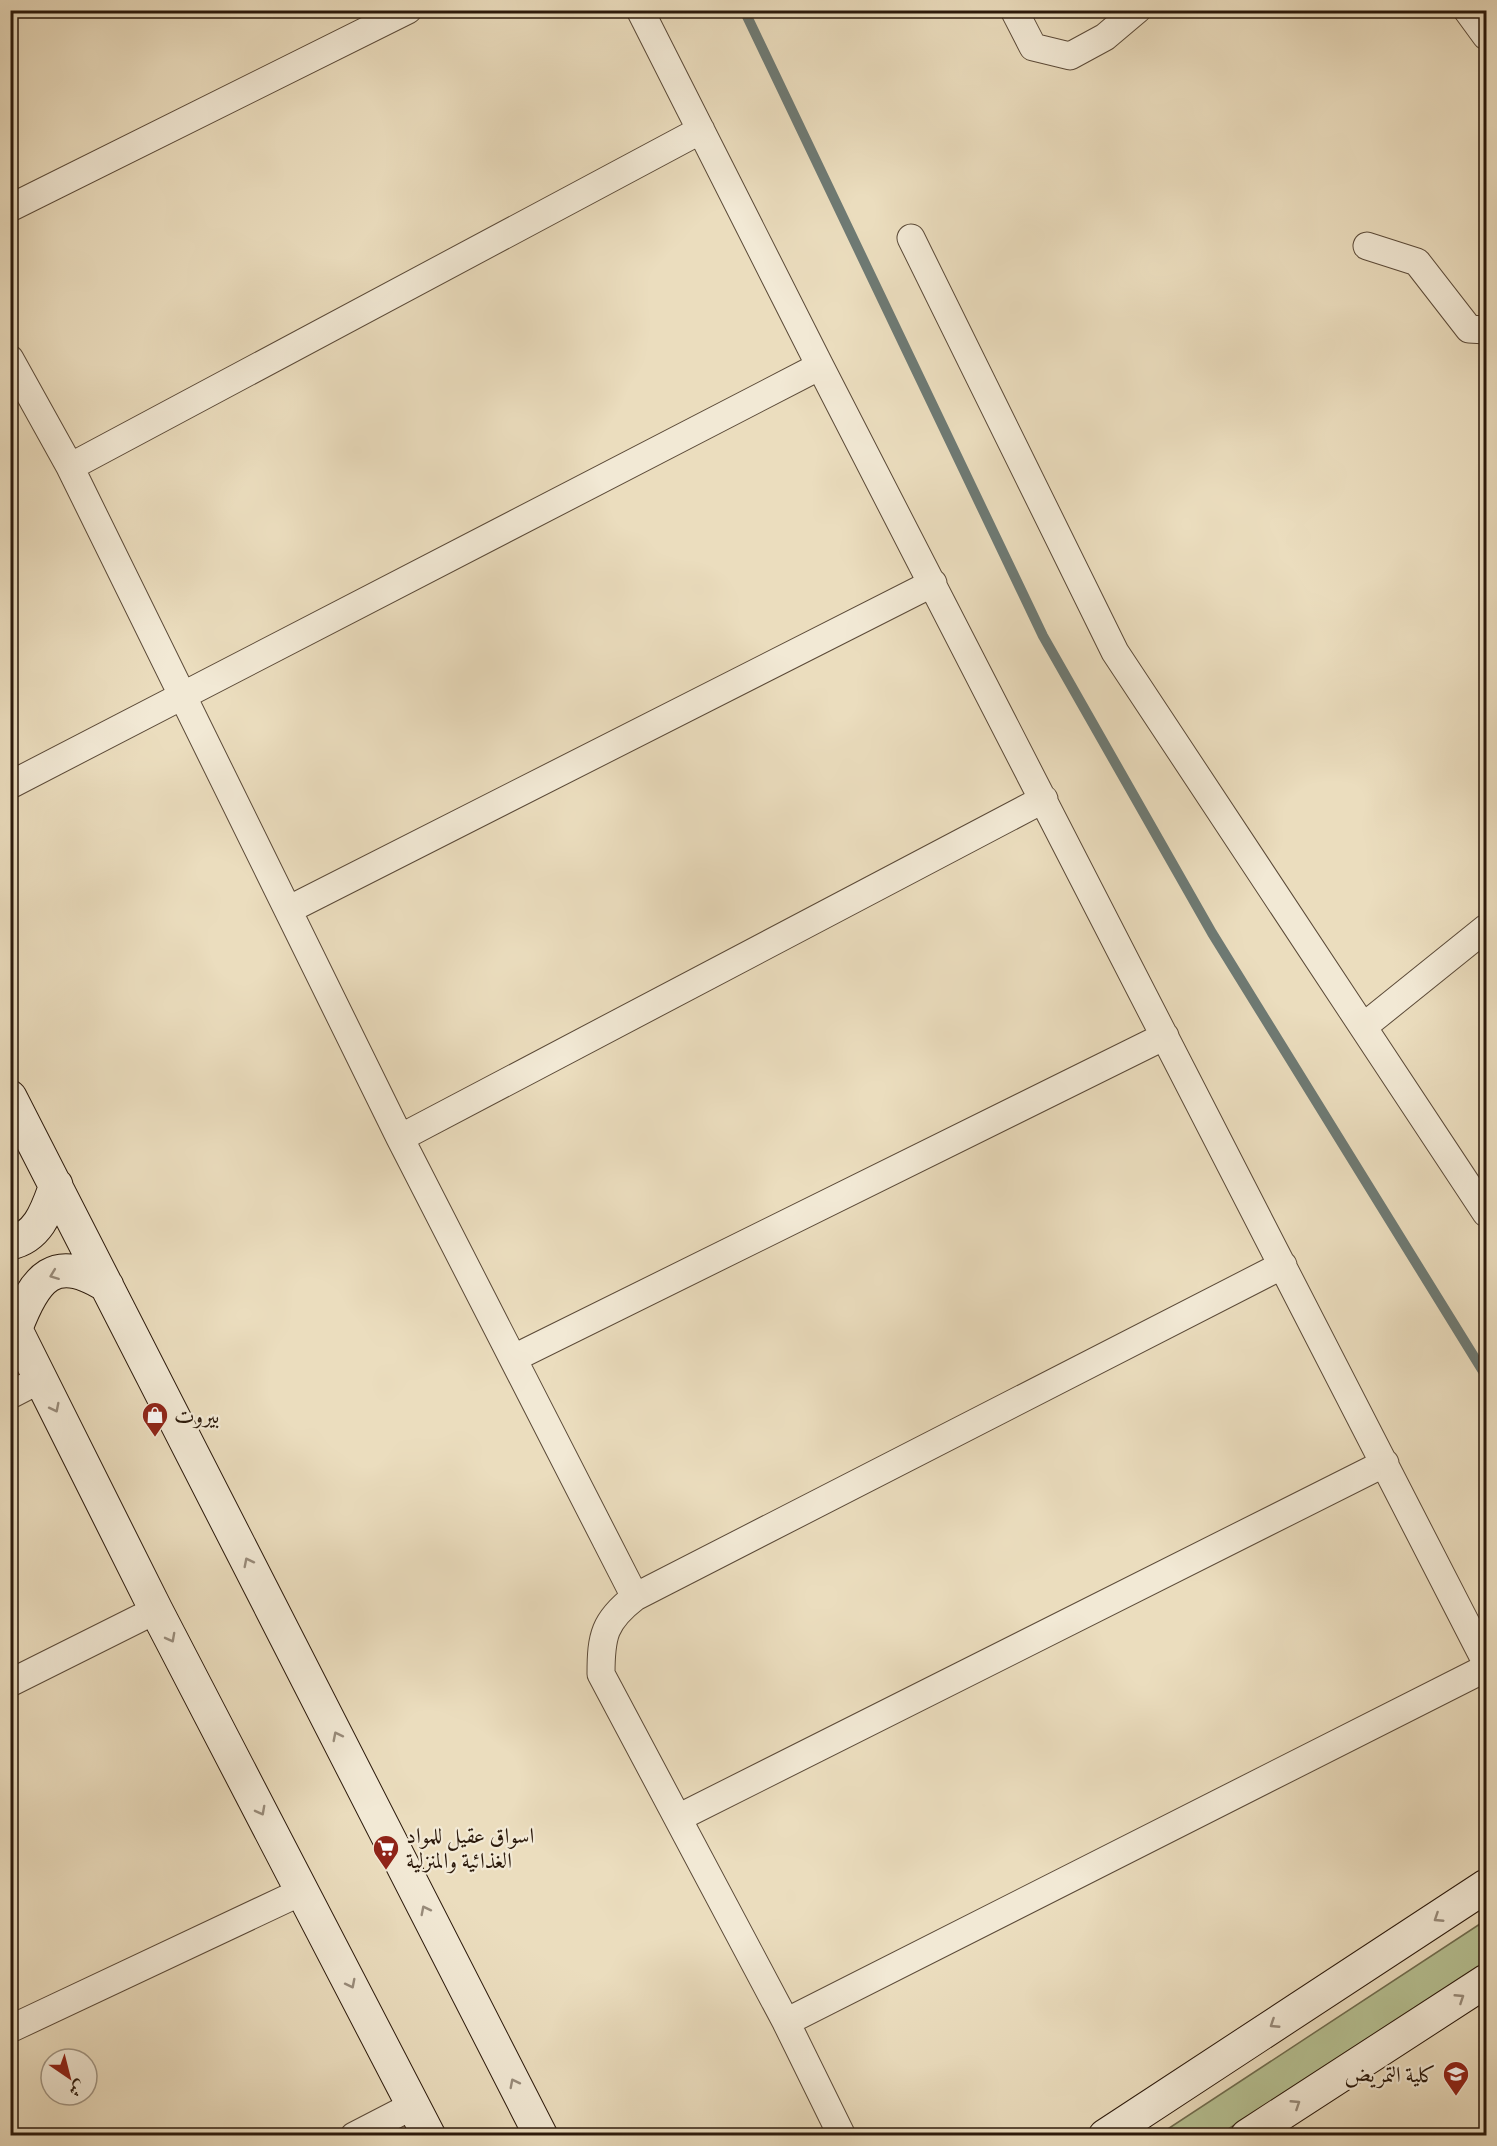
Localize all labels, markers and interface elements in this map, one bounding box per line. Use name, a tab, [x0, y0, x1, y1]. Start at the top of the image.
one-way arrow	[49, 1268, 60, 1280]
shop icon: بيروت	[140, 1400, 170, 1438]
place label: بيروت	[174, 1401, 219, 1430]
one-way arrow	[48, 1402, 59, 1412]
one-way arrow	[244, 1558, 255, 1569]
one-way arrow	[164, 1632, 175, 1643]
one-way arrow	[333, 1732, 344, 1742]
one-way arrow	[254, 1805, 265, 1816]
place label: اسواق عقيل للمواد الغذائية والمنزلية	[406, 1821, 534, 1875]
supermarket icon: اسواق عقيل للمواد الغذائية والمنزلية	[371, 1833, 401, 1871]
one-way arrow	[421, 1905, 433, 1916]
one-way arrow	[1433, 1910, 1444, 1921]
one-way arrow	[344, 1978, 355, 1989]
one-way arrow	[1453, 1994, 1464, 2005]
one-way arrow	[1270, 2017, 1281, 2028]
north arrow	[39, 2047, 99, 2107]
school or university icon: كلية التمريض	[1441, 2059, 1471, 2097]
place label: كلية التمريض	[1345, 2060, 1436, 2089]
text: ش	[65, 2076, 90, 2102]
one-way arrow	[510, 2079, 521, 2090]
one-way arrow	[1290, 2099, 1300, 2111]

